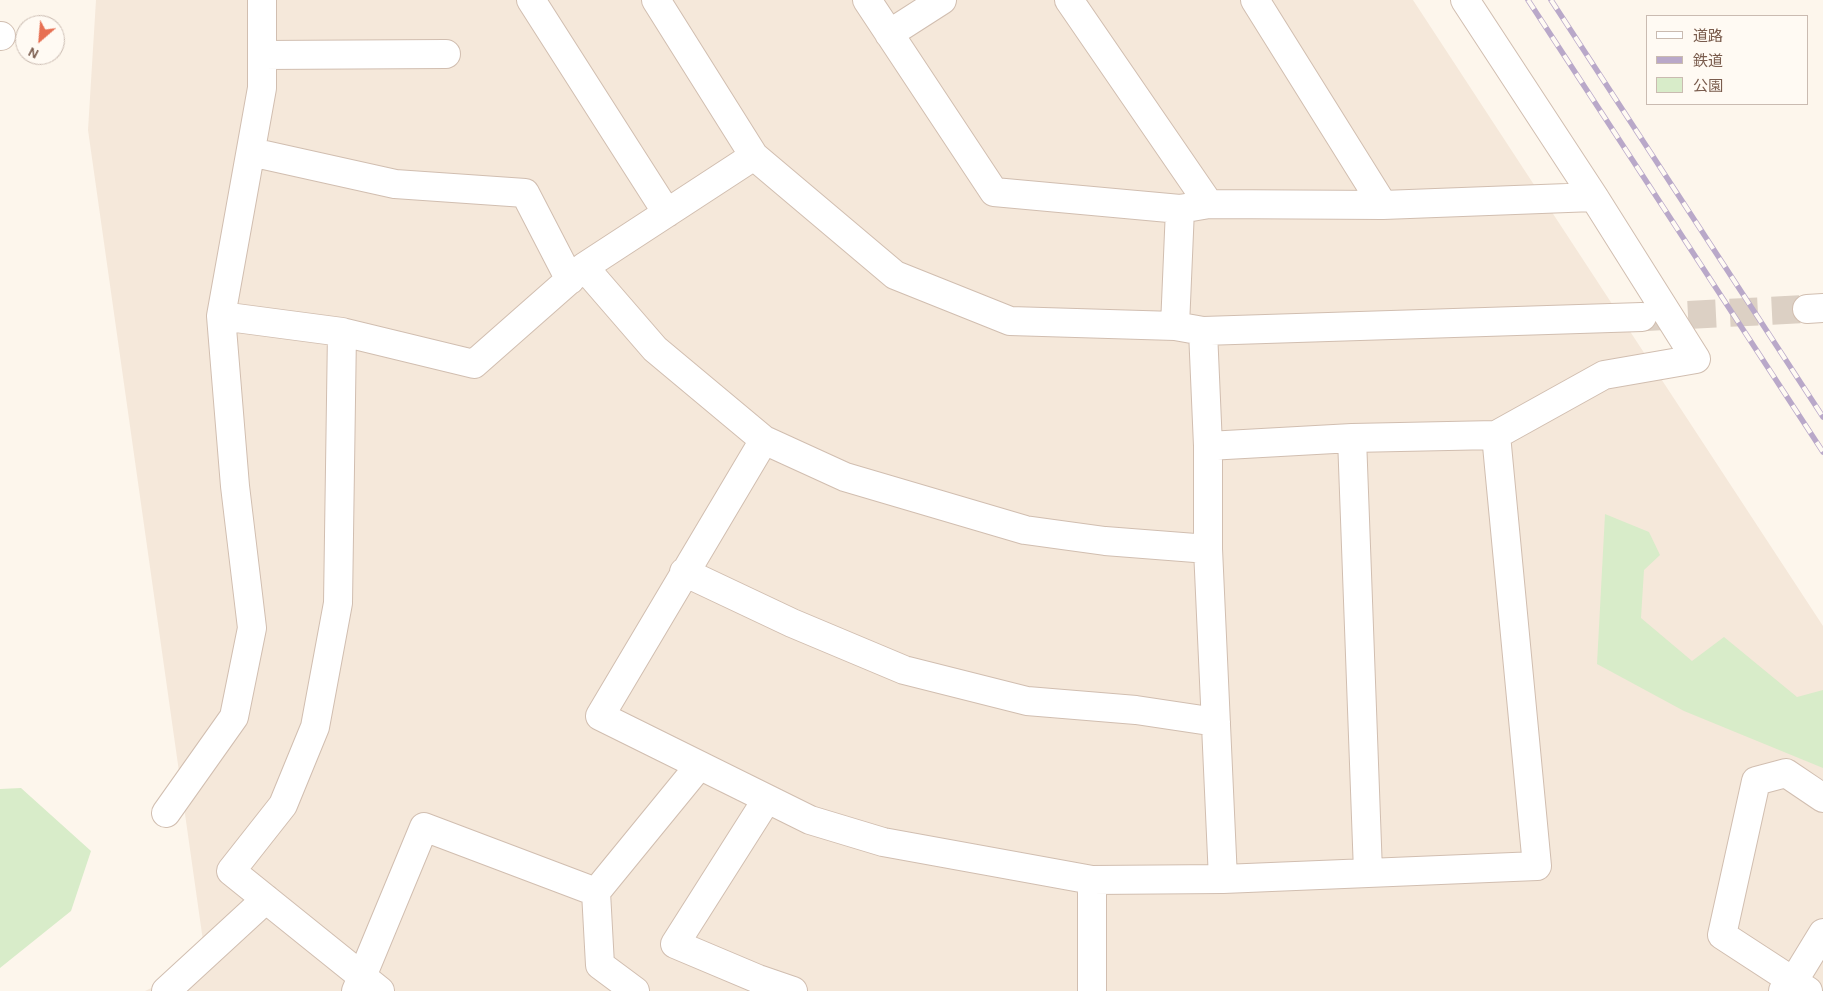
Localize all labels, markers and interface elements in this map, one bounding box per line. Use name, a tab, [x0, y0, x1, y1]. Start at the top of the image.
north arrow	[15, 15, 65, 65]
legend	[1646, 15, 1808, 105]
text: 道路	[1693, 27, 1723, 45]
text: N	[25, 43, 42, 63]
text: 鉄道	[1693, 52, 1723, 70]
text: 公園	[1693, 77, 1723, 95]

